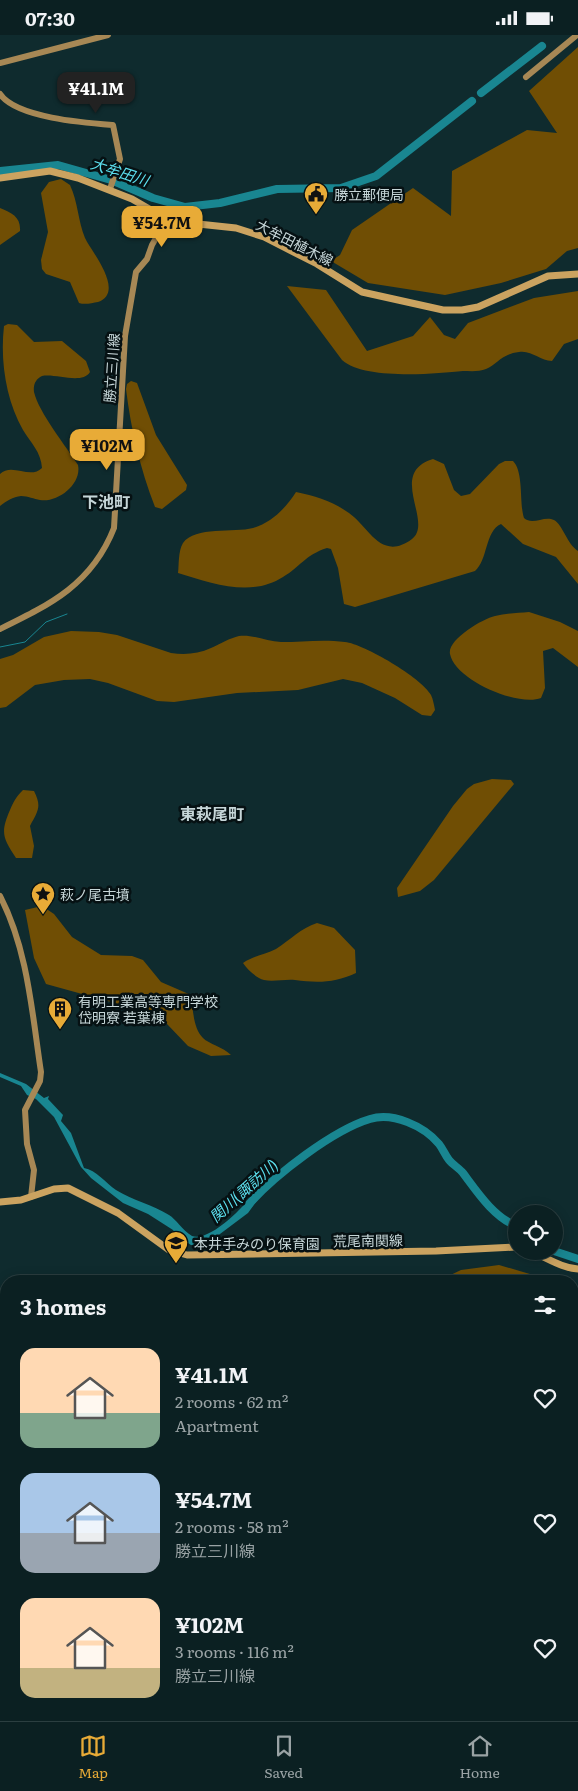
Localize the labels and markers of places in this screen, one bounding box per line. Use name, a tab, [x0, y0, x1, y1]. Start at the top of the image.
pin: ¥41.1M	[55, 71, 137, 114]
public building icon: 勝立郵便局	[303, 181, 329, 215]
place label: 勝立郵便局	[334, 184, 404, 204]
pin: ¥54.7M	[121, 205, 203, 248]
pin: ¥102M	[72, 429, 142, 471]
place icon: 萩ノ尾古墳	[30, 881, 56, 915]
place label: 萩ノ尾古墳	[60, 884, 130, 904]
place label: 有明工業高等専門学校 岱明寮 若葉棟	[78, 991, 218, 1027]
building icon: 有明工業高等専門学校 岱明寮 若葉棟	[47, 996, 73, 1030]
school or university icon: 本井手みのり保育園	[163, 1230, 189, 1264]
place label: 本井手みのり保育園	[194, 1233, 320, 1253]

